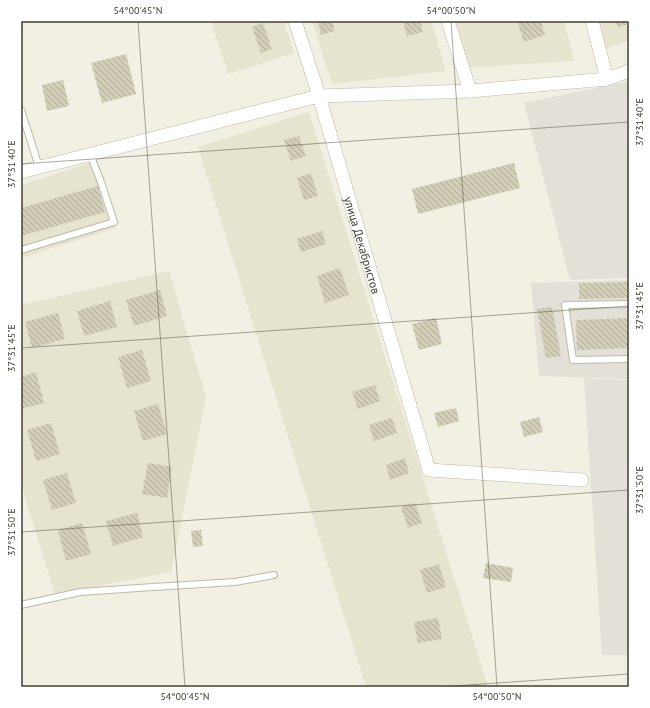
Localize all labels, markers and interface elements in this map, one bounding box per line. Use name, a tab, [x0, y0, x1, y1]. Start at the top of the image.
text: 54°00'45"N	[113, 4, 163, 17]
text: 54°00'50"N	[426, 4, 476, 17]
text: 37°31'40"E	[633, 98, 646, 146]
text: 37°31'40"E	[5, 140, 18, 188]
street label: улица Декабристов	[341, 194, 384, 295]
text: 37°31'45"E	[633, 282, 646, 330]
text: 37°31'45"E	[5, 324, 18, 372]
text: 37°31'50"E	[633, 466, 646, 514]
text: 37°31'50"E	[5, 508, 18, 556]
text: 54°00'45"N	[160, 690, 210, 703]
text: 54°00'50"N	[472, 690, 522, 703]

